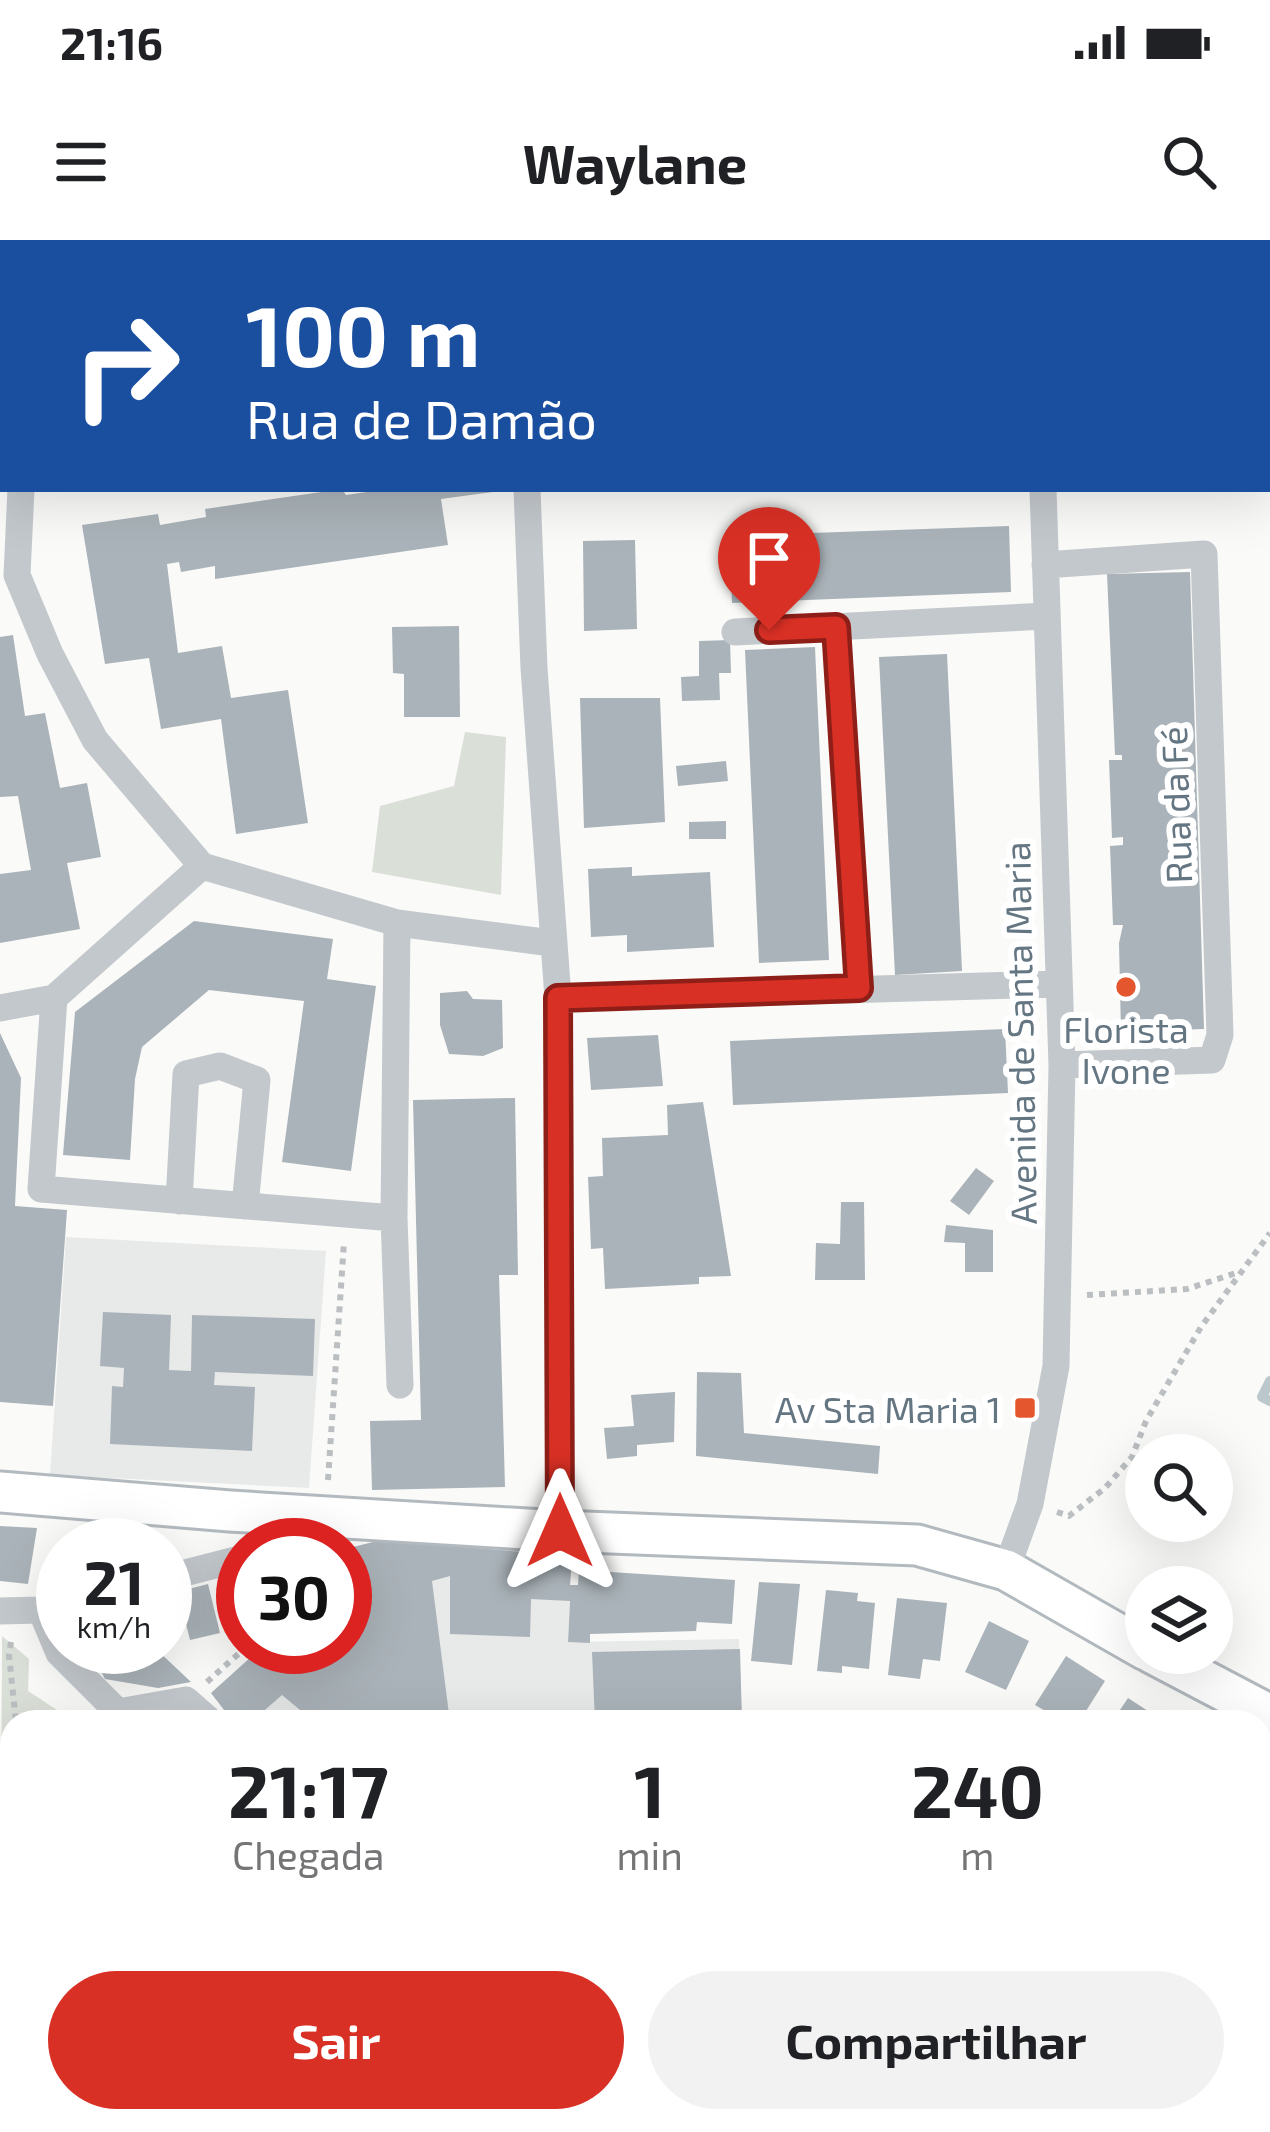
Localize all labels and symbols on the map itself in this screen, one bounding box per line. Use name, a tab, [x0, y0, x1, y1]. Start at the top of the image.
pin	[718, 507, 820, 630]
street label: Rua da Fé	[1151, 726, 1199, 884]
street label: Avenida de Santa Maria	[994, 841, 1044, 1225]
marker: Florista Ivone	[1113, 974, 1139, 1000]
place label: Florista Ivone	[1063, 1007, 1189, 1091]
place label: Av Sta Maria 1	[775, 1387, 1001, 1430]
marker: Av Sta Maria 1	[1012, 1395, 1038, 1421]
position arrow	[497, 1468, 623, 1594]
speed limit sign: 30	[216, 1518, 372, 1674]

